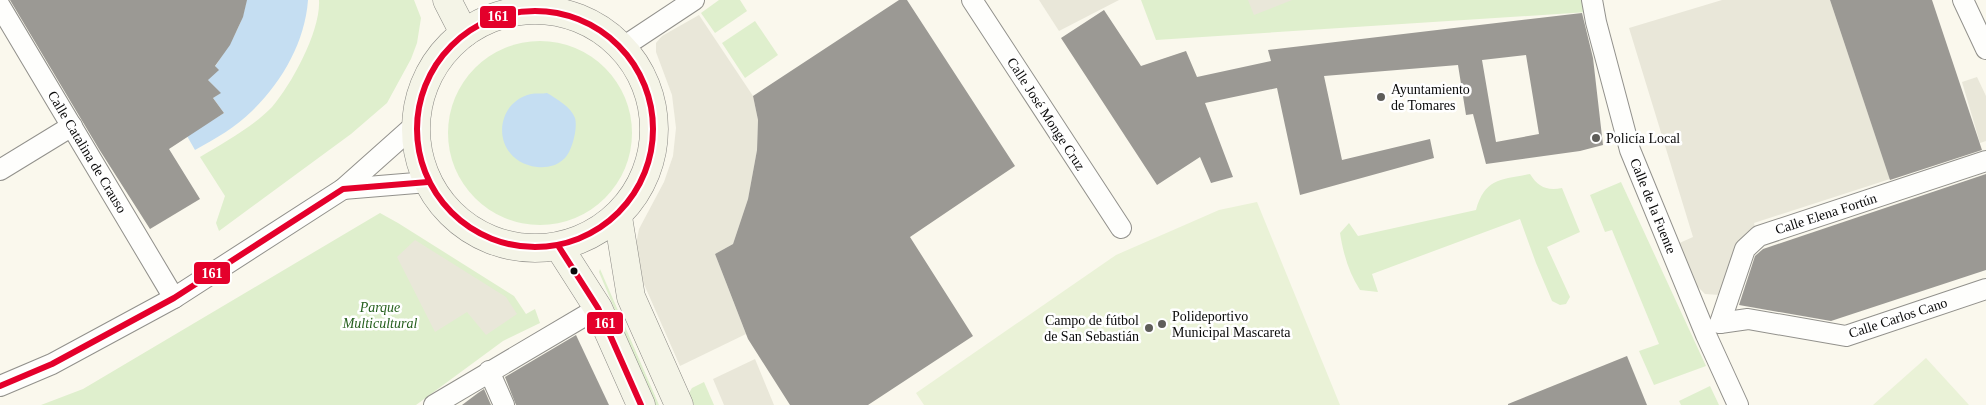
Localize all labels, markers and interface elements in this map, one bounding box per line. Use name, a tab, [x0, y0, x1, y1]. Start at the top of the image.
line badge: 161	[479, 5, 517, 29]
text: 161	[488, 9, 509, 24]
street label: Calle José Monge Cruz	[1004, 55, 1088, 173]
place label: Ayuntamiento de Tomares	[1391, 82, 1470, 113]
street label: Calle Catalina de Crauso	[45, 88, 129, 216]
marker: Ayuntamiento de Tomares	[1375, 91, 1387, 103]
place label: Policía Local	[1606, 131, 1680, 146]
marker: Policía Local	[1590, 132, 1602, 144]
street label: Calle de la Fuente	[1627, 156, 1679, 256]
street label: Calle Elena Fortún	[1773, 191, 1879, 237]
line badge: 161	[193, 261, 231, 285]
text: 161	[202, 266, 223, 281]
unlabelled marker	[569, 266, 579, 276]
street label: Calle Carlos Cano	[1847, 295, 1949, 341]
park label: Parque Multicultural	[342, 300, 417, 331]
place label: Polideportivo Municipal Mascareta	[1172, 309, 1291, 340]
line badge: 161	[586, 311, 624, 335]
place label: Campo de fútbol de San Sebastián	[1044, 313, 1139, 344]
text: 161	[595, 316, 616, 331]
marker: Polideportivo Municipal Mascareta	[1156, 318, 1168, 330]
marker: Campo de fútbol de San Sebastián	[1143, 322, 1155, 334]

